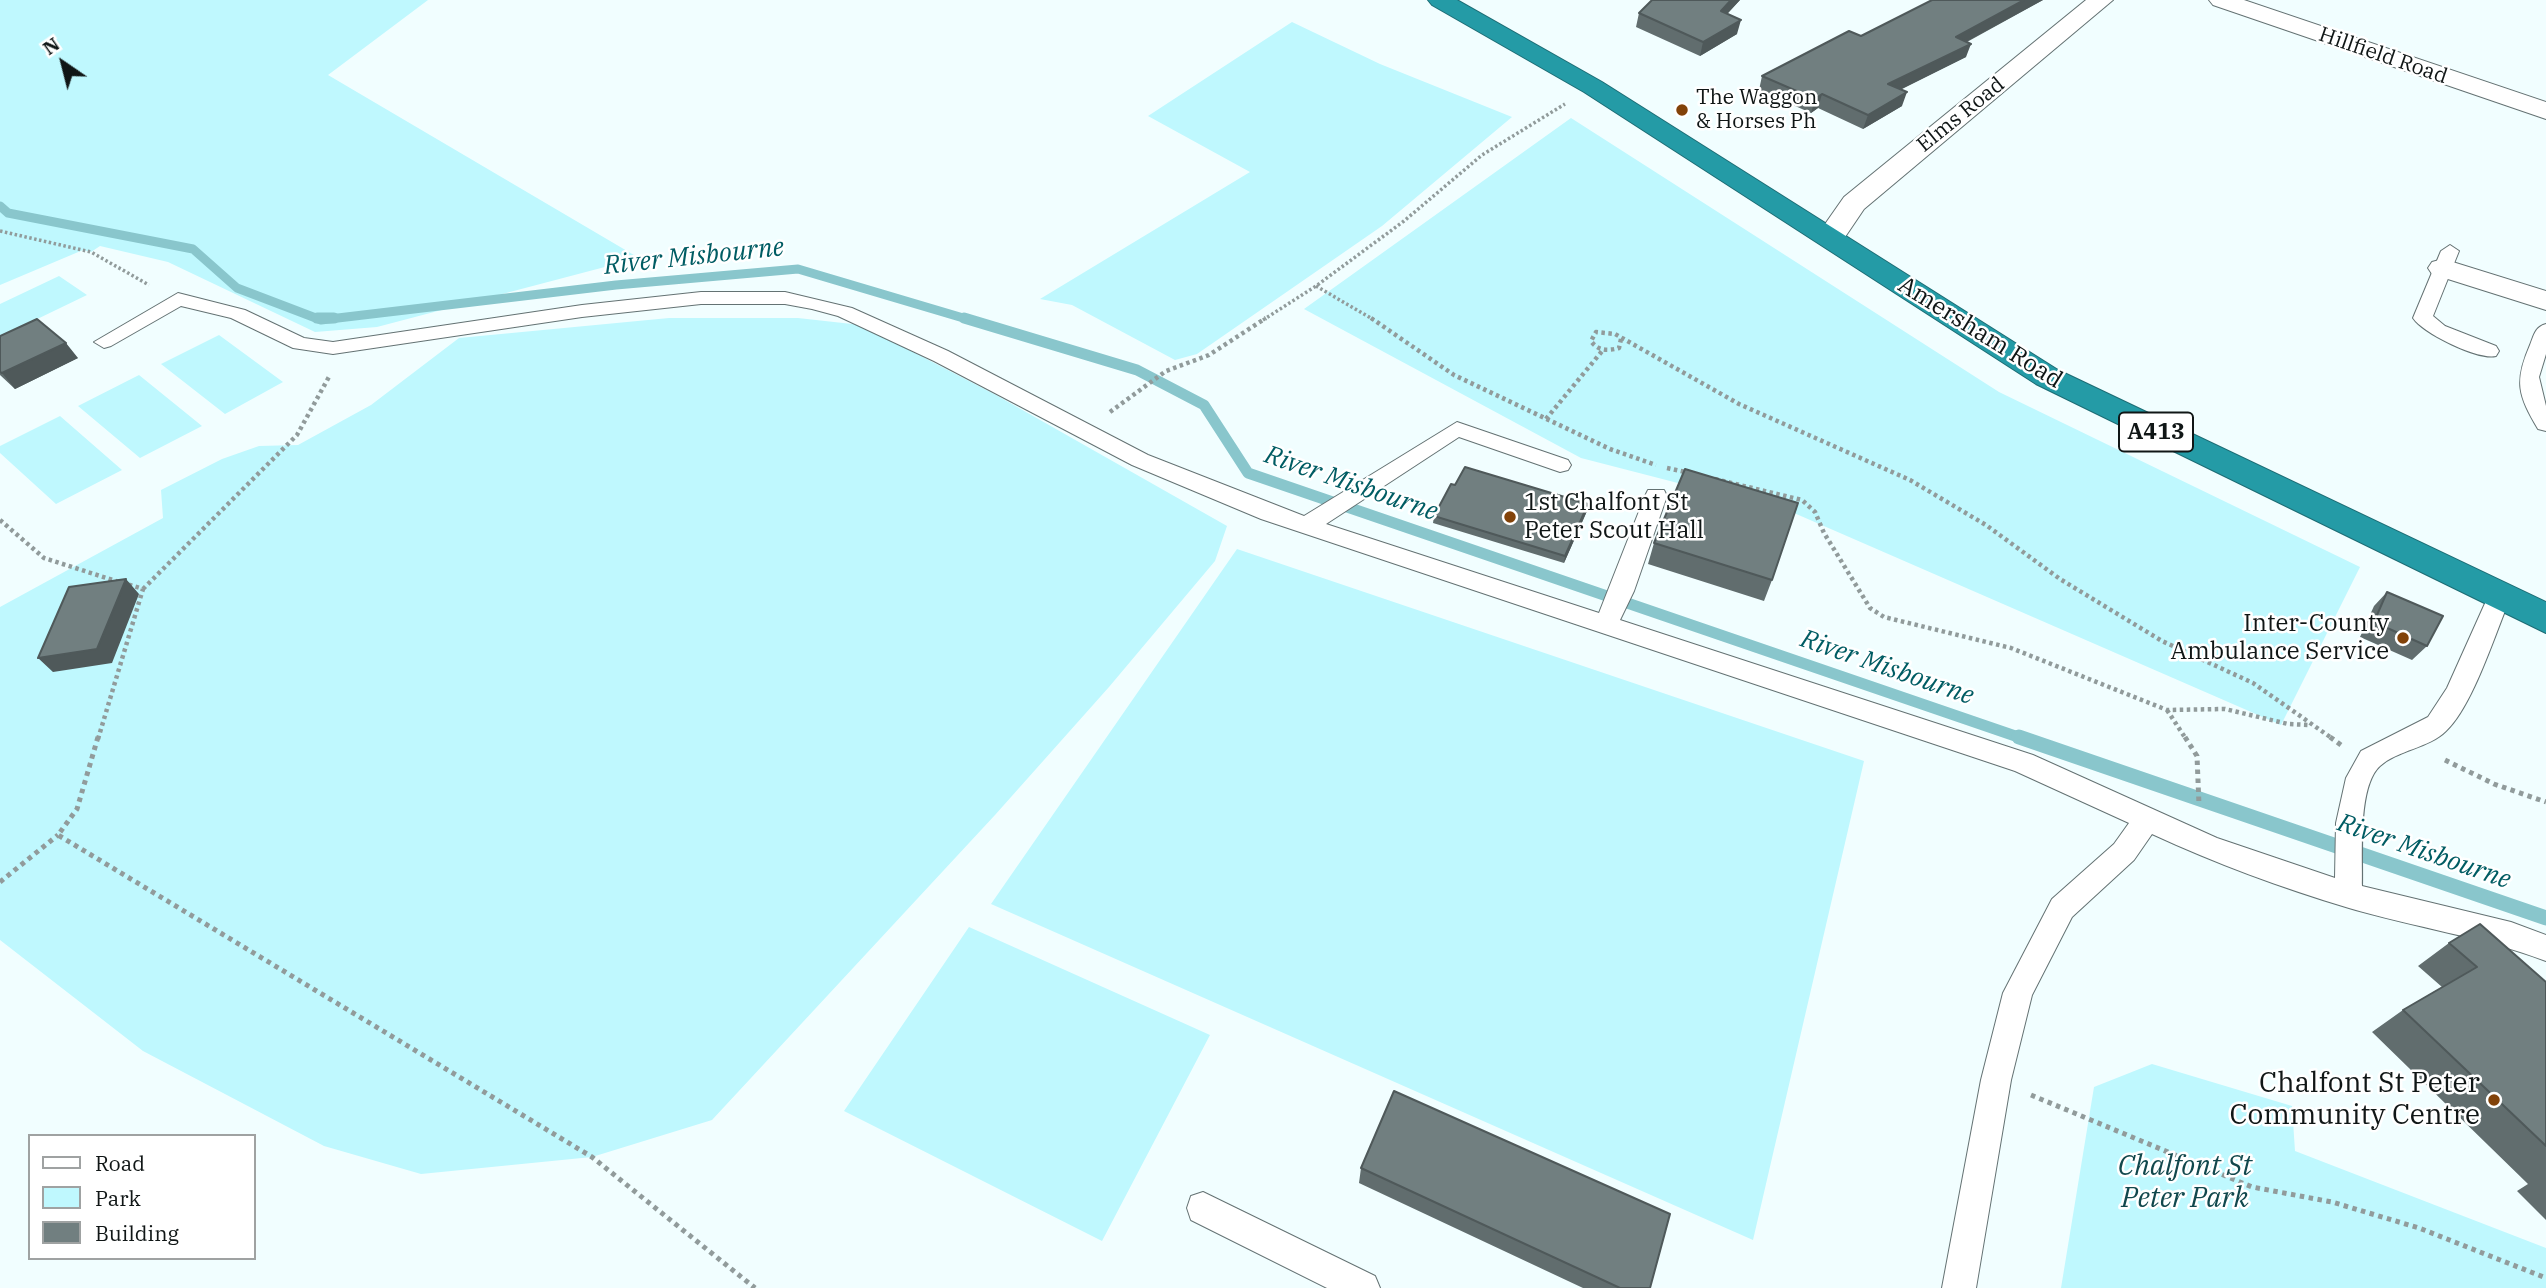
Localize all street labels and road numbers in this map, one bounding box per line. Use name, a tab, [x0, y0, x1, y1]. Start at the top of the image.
street label: Hillfield Road	[2315, 22, 2451, 90]
street label: Elms Road	[1912, 72, 2010, 158]
street label: Amersham Road	[1893, 271, 2067, 395]
road number: A413	[2119, 412, 2193, 452]

